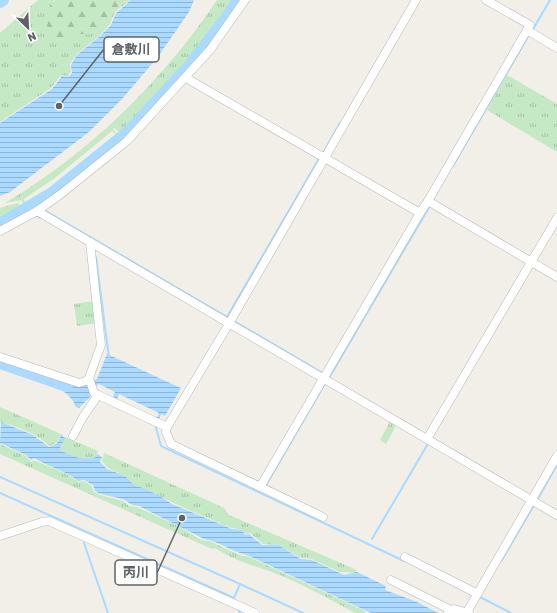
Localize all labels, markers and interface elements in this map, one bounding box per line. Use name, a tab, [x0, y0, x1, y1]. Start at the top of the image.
north arrow	[8, 8, 48, 48]
text: N	[26, 29, 38, 44]
callout: 倉敷川	[104, 37, 159, 62]
text: 倉敷川	[111, 42, 151, 57]
callout: 丙川	[115, 560, 157, 585]
text: 丙川	[123, 565, 149, 580]

